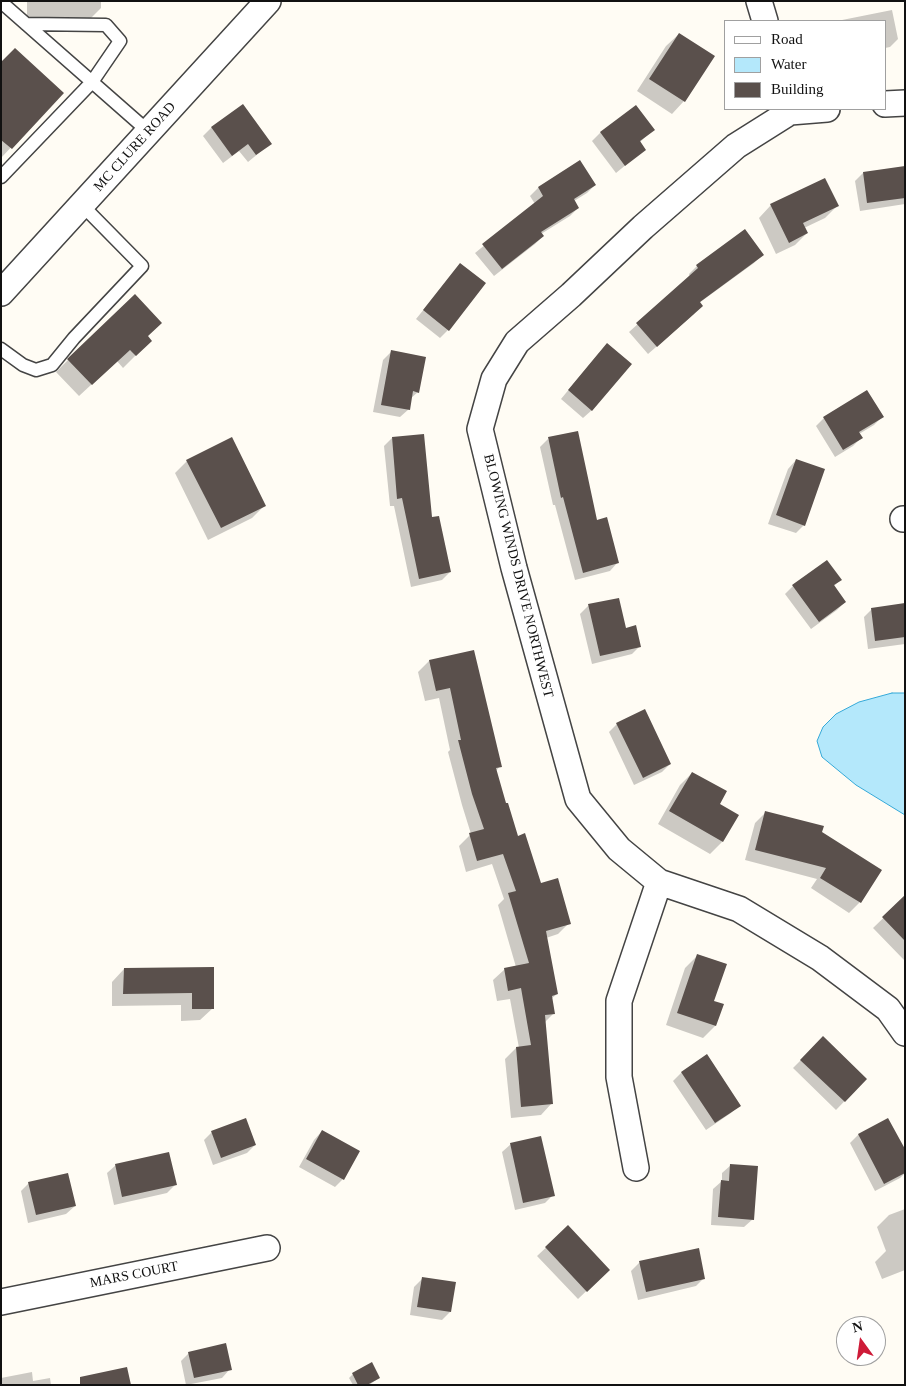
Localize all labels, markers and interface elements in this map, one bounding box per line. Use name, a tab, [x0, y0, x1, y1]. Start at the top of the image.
legend	[724, 20, 886, 110]
text: Road	[771, 31, 803, 47]
text: Water	[771, 56, 806, 72]
text: Building	[771, 81, 824, 97]
street label: MC CLURE ROAD	[91, 99, 179, 195]
street label: BLOWING WINDS DRIVE NORTHWEST	[480, 452, 556, 700]
street label: MARS COURT	[88, 1258, 180, 1292]
north arrow	[836, 1316, 886, 1366]
text: N	[851, 1318, 864, 1335]

